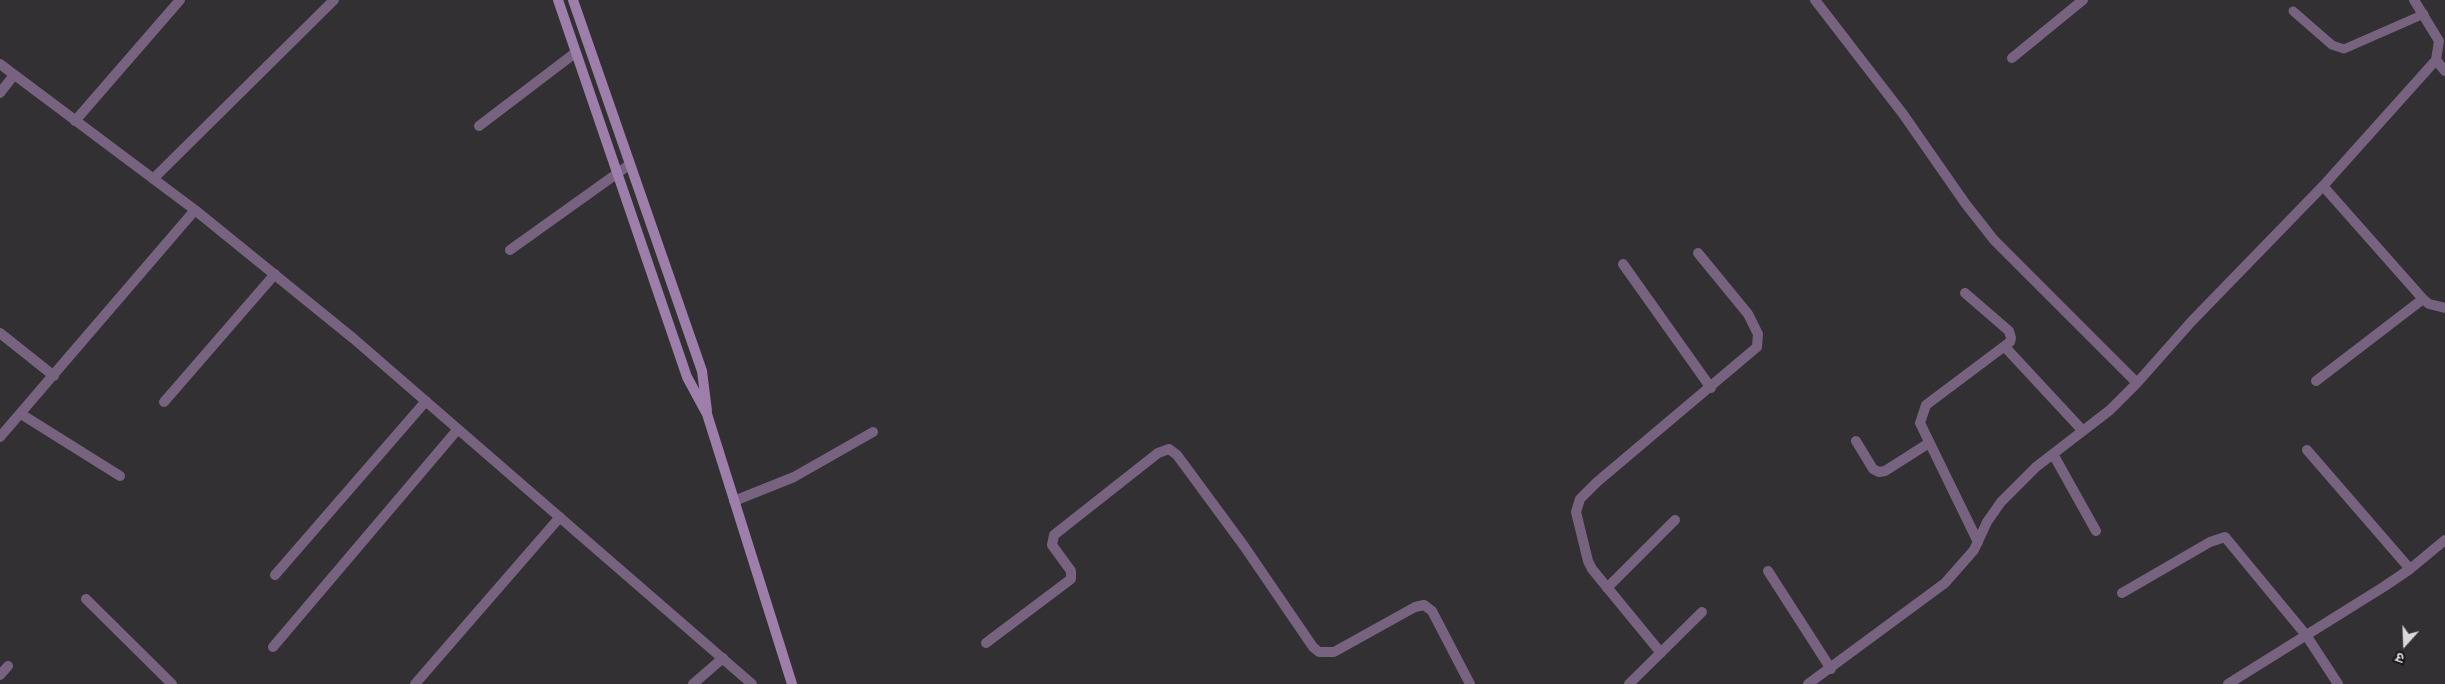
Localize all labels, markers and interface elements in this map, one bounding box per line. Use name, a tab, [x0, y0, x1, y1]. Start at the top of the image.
north arrow	[2380, 619, 2430, 669]
text: उ	[2393, 649, 2406, 667]

